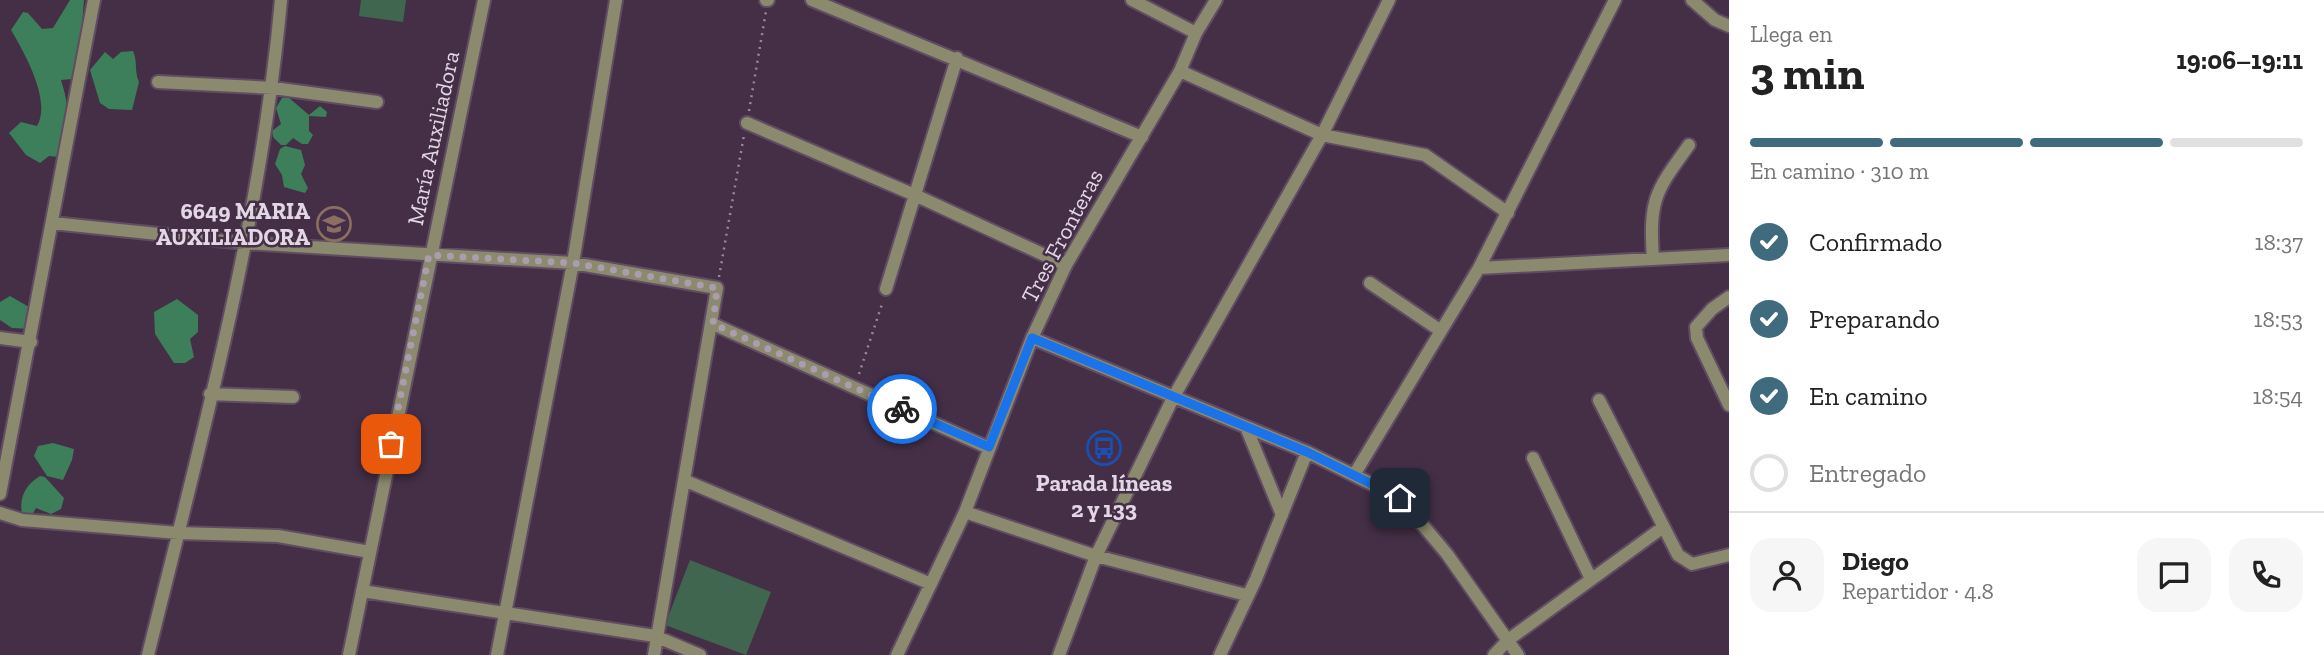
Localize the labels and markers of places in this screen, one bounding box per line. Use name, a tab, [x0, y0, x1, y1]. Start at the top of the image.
place label: 6649 MARIA AUXILIADORA	[156, 197, 310, 251]
school or university icon: 6649 MARIA AUXILIADORA	[315, 205, 353, 243]
pin	[361, 414, 421, 474]
bus stop icon: Parada líneas 2 y 133	[1085, 429, 1123, 467]
pin	[1370, 468, 1430, 528]
place label: Parada líneas 2 y 133	[1036, 469, 1172, 523]

